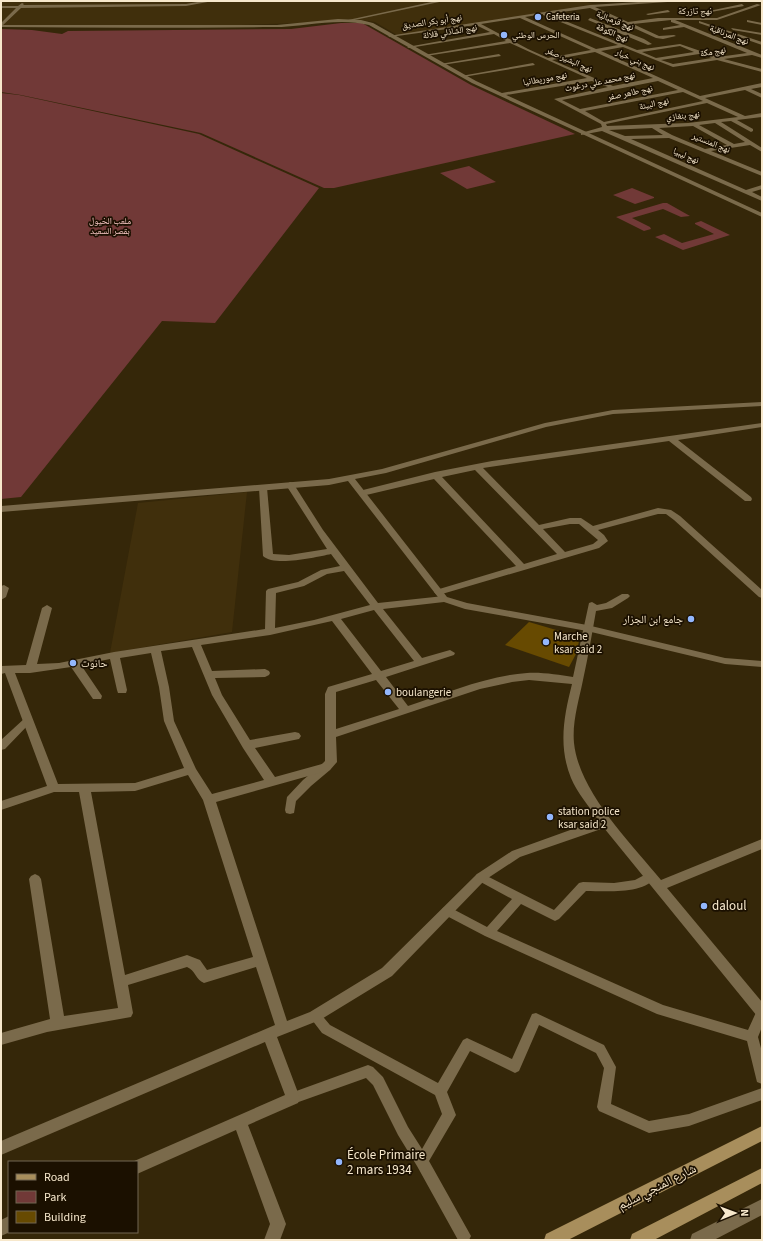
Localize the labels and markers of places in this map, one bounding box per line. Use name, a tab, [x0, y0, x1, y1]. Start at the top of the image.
place label: Cafeteria	[546, 11, 580, 24]
marker: Cafeteria	[533, 12, 543, 22]
place label: الحرس الوطني	[512, 29, 560, 42]
marker: الحرس الوطني	[499, 30, 509, 40]
place label: جامع ابن الجزار	[622, 612, 683, 627]
marker: جامع ابن الجزار	[686, 614, 696, 624]
place label: Marche ksar said 2	[554, 629, 602, 657]
marker: Marche ksar said 2	[541, 637, 551, 647]
place label: حانوت	[81, 656, 107, 671]
marker: حانوت	[68, 658, 78, 668]
place label: boulangerie	[396, 685, 452, 700]
marker: boulangerie	[383, 687, 393, 697]
place label: station police ksar said 2	[558, 804, 620, 832]
marker: station police ksar said 2	[545, 812, 555, 822]
place label: daloul	[712, 897, 747, 915]
marker: daloul	[699, 901, 709, 911]
place label: École Primaire 2 mars 1934	[347, 1146, 425, 1179]
marker: École Primaire 2 mars 1934	[334, 1157, 344, 1167]

